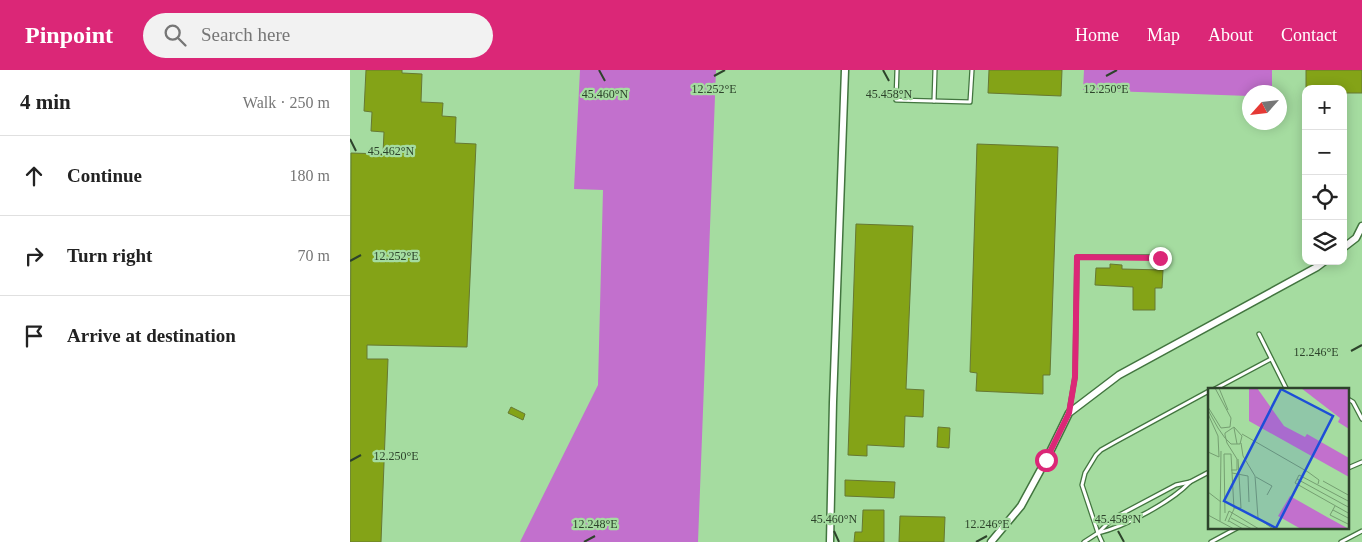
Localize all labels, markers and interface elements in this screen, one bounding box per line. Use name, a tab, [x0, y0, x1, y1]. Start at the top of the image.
search box	[143, 13, 493, 58]
icon: search	[161, 21, 189, 49]
text: Pinpoint	[25, 22, 113, 48]
text: Search here	[201, 24, 290, 45]
text: Home	[1075, 25, 1119, 45]
text: Map	[1147, 25, 1180, 45]
text: About	[1208, 25, 1253, 45]
text: Contact	[1281, 25, 1337, 45]
text: 12.252°E	[691, 82, 737, 96]
text: 12.250°E	[1083, 82, 1129, 96]
north arrow	[1242, 85, 1287, 130]
map controls	[1302, 85, 1347, 265]
button: +	[1302, 85, 1347, 130]
text: 45.460°N	[582, 87, 629, 101]
text: 45.458°N	[866, 87, 913, 101]
text: 4 min	[20, 90, 71, 114]
text: Walk · 250 m	[243, 94, 330, 111]
button: −	[1302, 130, 1347, 175]
text: 45.462°N	[368, 144, 415, 158]
icon: ahead	[20, 162, 48, 190]
text: Continue	[67, 165, 142, 186]
text: 180 m	[290, 167, 330, 184]
button: locate	[1302, 175, 1347, 220]
button: layers	[1302, 220, 1347, 265]
icon: right	[20, 242, 48, 270]
text: Turn right	[67, 245, 152, 266]
text: 70 m	[298, 247, 330, 264]
route end	[1149, 247, 1172, 270]
text: 12.252°E	[373, 249, 419, 263]
icon: arrive	[20, 322, 48, 350]
text: Arrive at destination	[67, 325, 236, 346]
text: 12.246°E	[1293, 345, 1339, 359]
inset map	[1208, 388, 1349, 530]
text: 12.250°E	[373, 449, 419, 463]
route start	[1035, 449, 1058, 472]
text: 45.460°N	[811, 512, 858, 526]
text: 45.458°N	[1095, 512, 1142, 526]
text: 12.248°E	[572, 517, 618, 531]
text: 12.246°E	[964, 517, 1010, 531]

